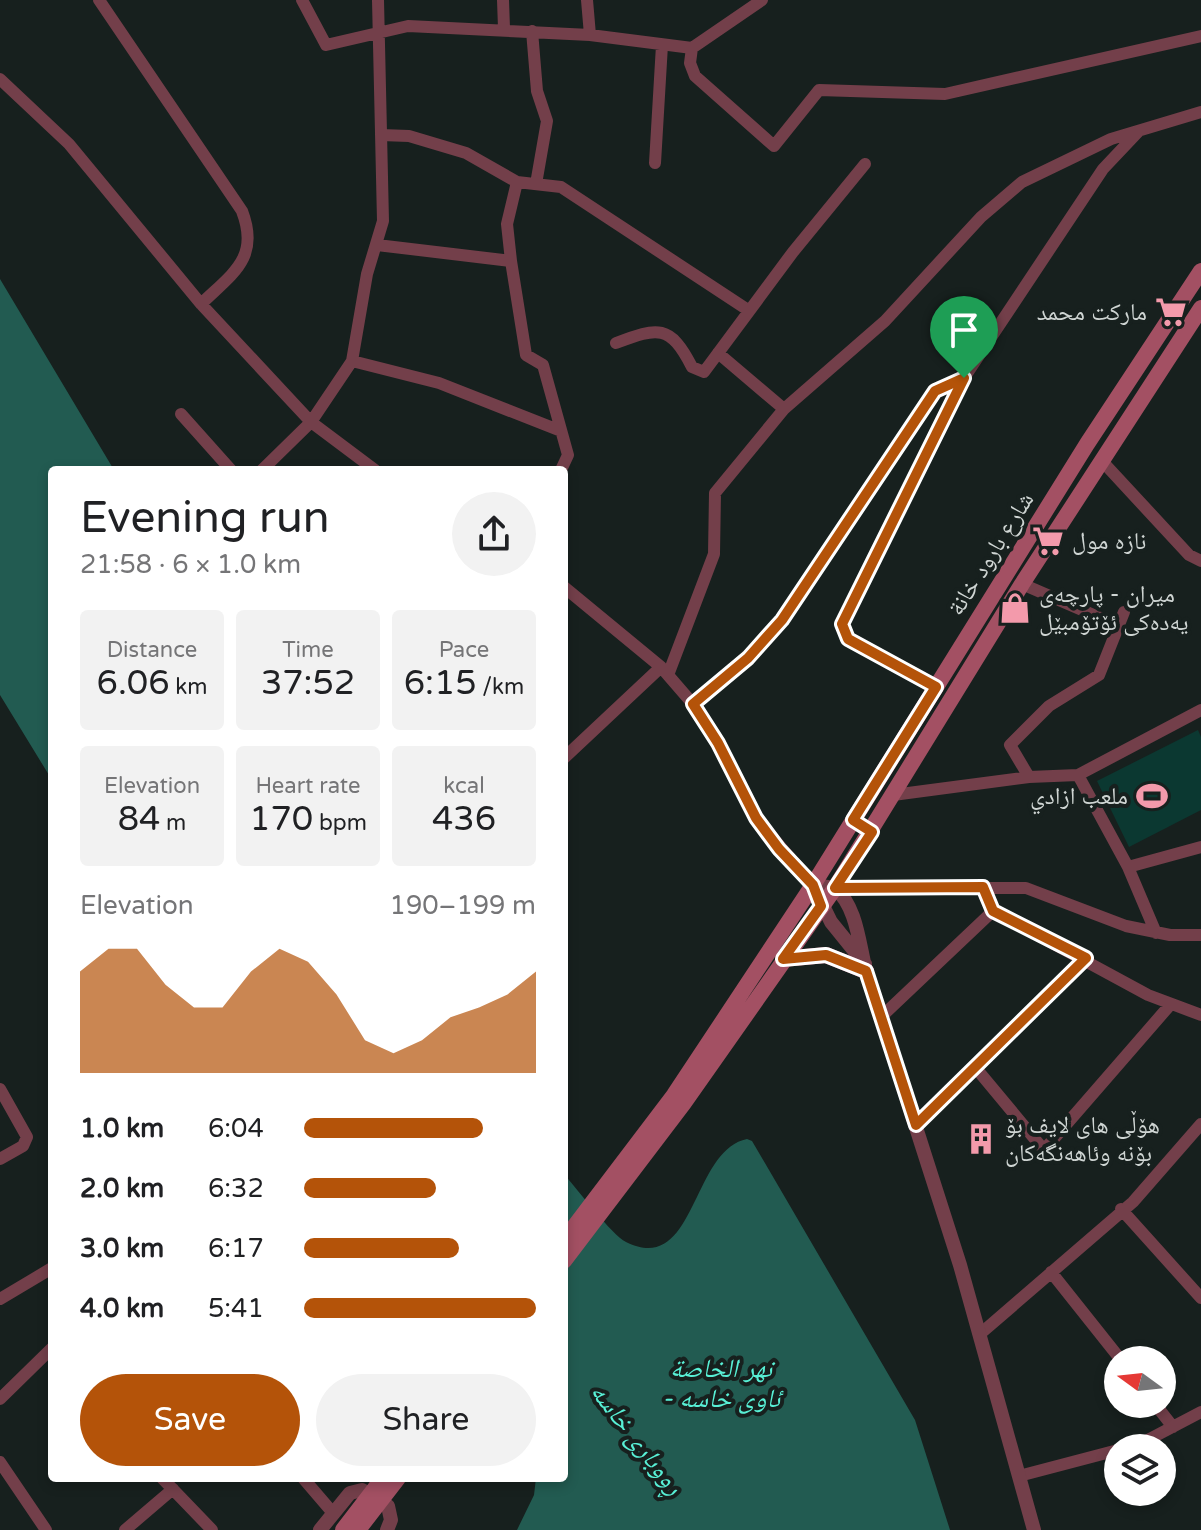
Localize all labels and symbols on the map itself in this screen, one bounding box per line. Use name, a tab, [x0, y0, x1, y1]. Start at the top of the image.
supermarket icon: ماركت محمد	[1154, 295, 1188, 329]
pin	[930, 296, 998, 378]
place label: ماركت محمد	[1037, 298, 1147, 327]
street label: شارع بارود خانة	[942, 487, 1040, 621]
supermarket icon: نازه مول	[1031, 524, 1065, 558]
place label: نازه مول	[1072, 527, 1146, 556]
place label: میران - پارچەی یەدەکی ئۆتۆمبێل	[1039, 580, 1189, 637]
shop icon: میران - پارچەی یەدەکی ئۆتۆمبێل	[998, 591, 1032, 625]
sports icon: ملعب ازادي	[1135, 779, 1169, 813]
place label: ملعب ازادي	[1030, 782, 1128, 815]
place label: هۆڵی های لایف بۆ بۆنە وئاهەنگەکان	[1005, 1110, 1160, 1168]
building icon: هۆڵی های لایف بۆ بۆنە وئاهەنگەکان	[964, 1122, 998, 1156]
north arrow	[1104, 1346, 1176, 1418]
water label: نهر الخاصة - ئاوی خاسە	[662, 1353, 785, 1414]
water label: ڕووباری خاسە	[580, 1377, 690, 1504]

